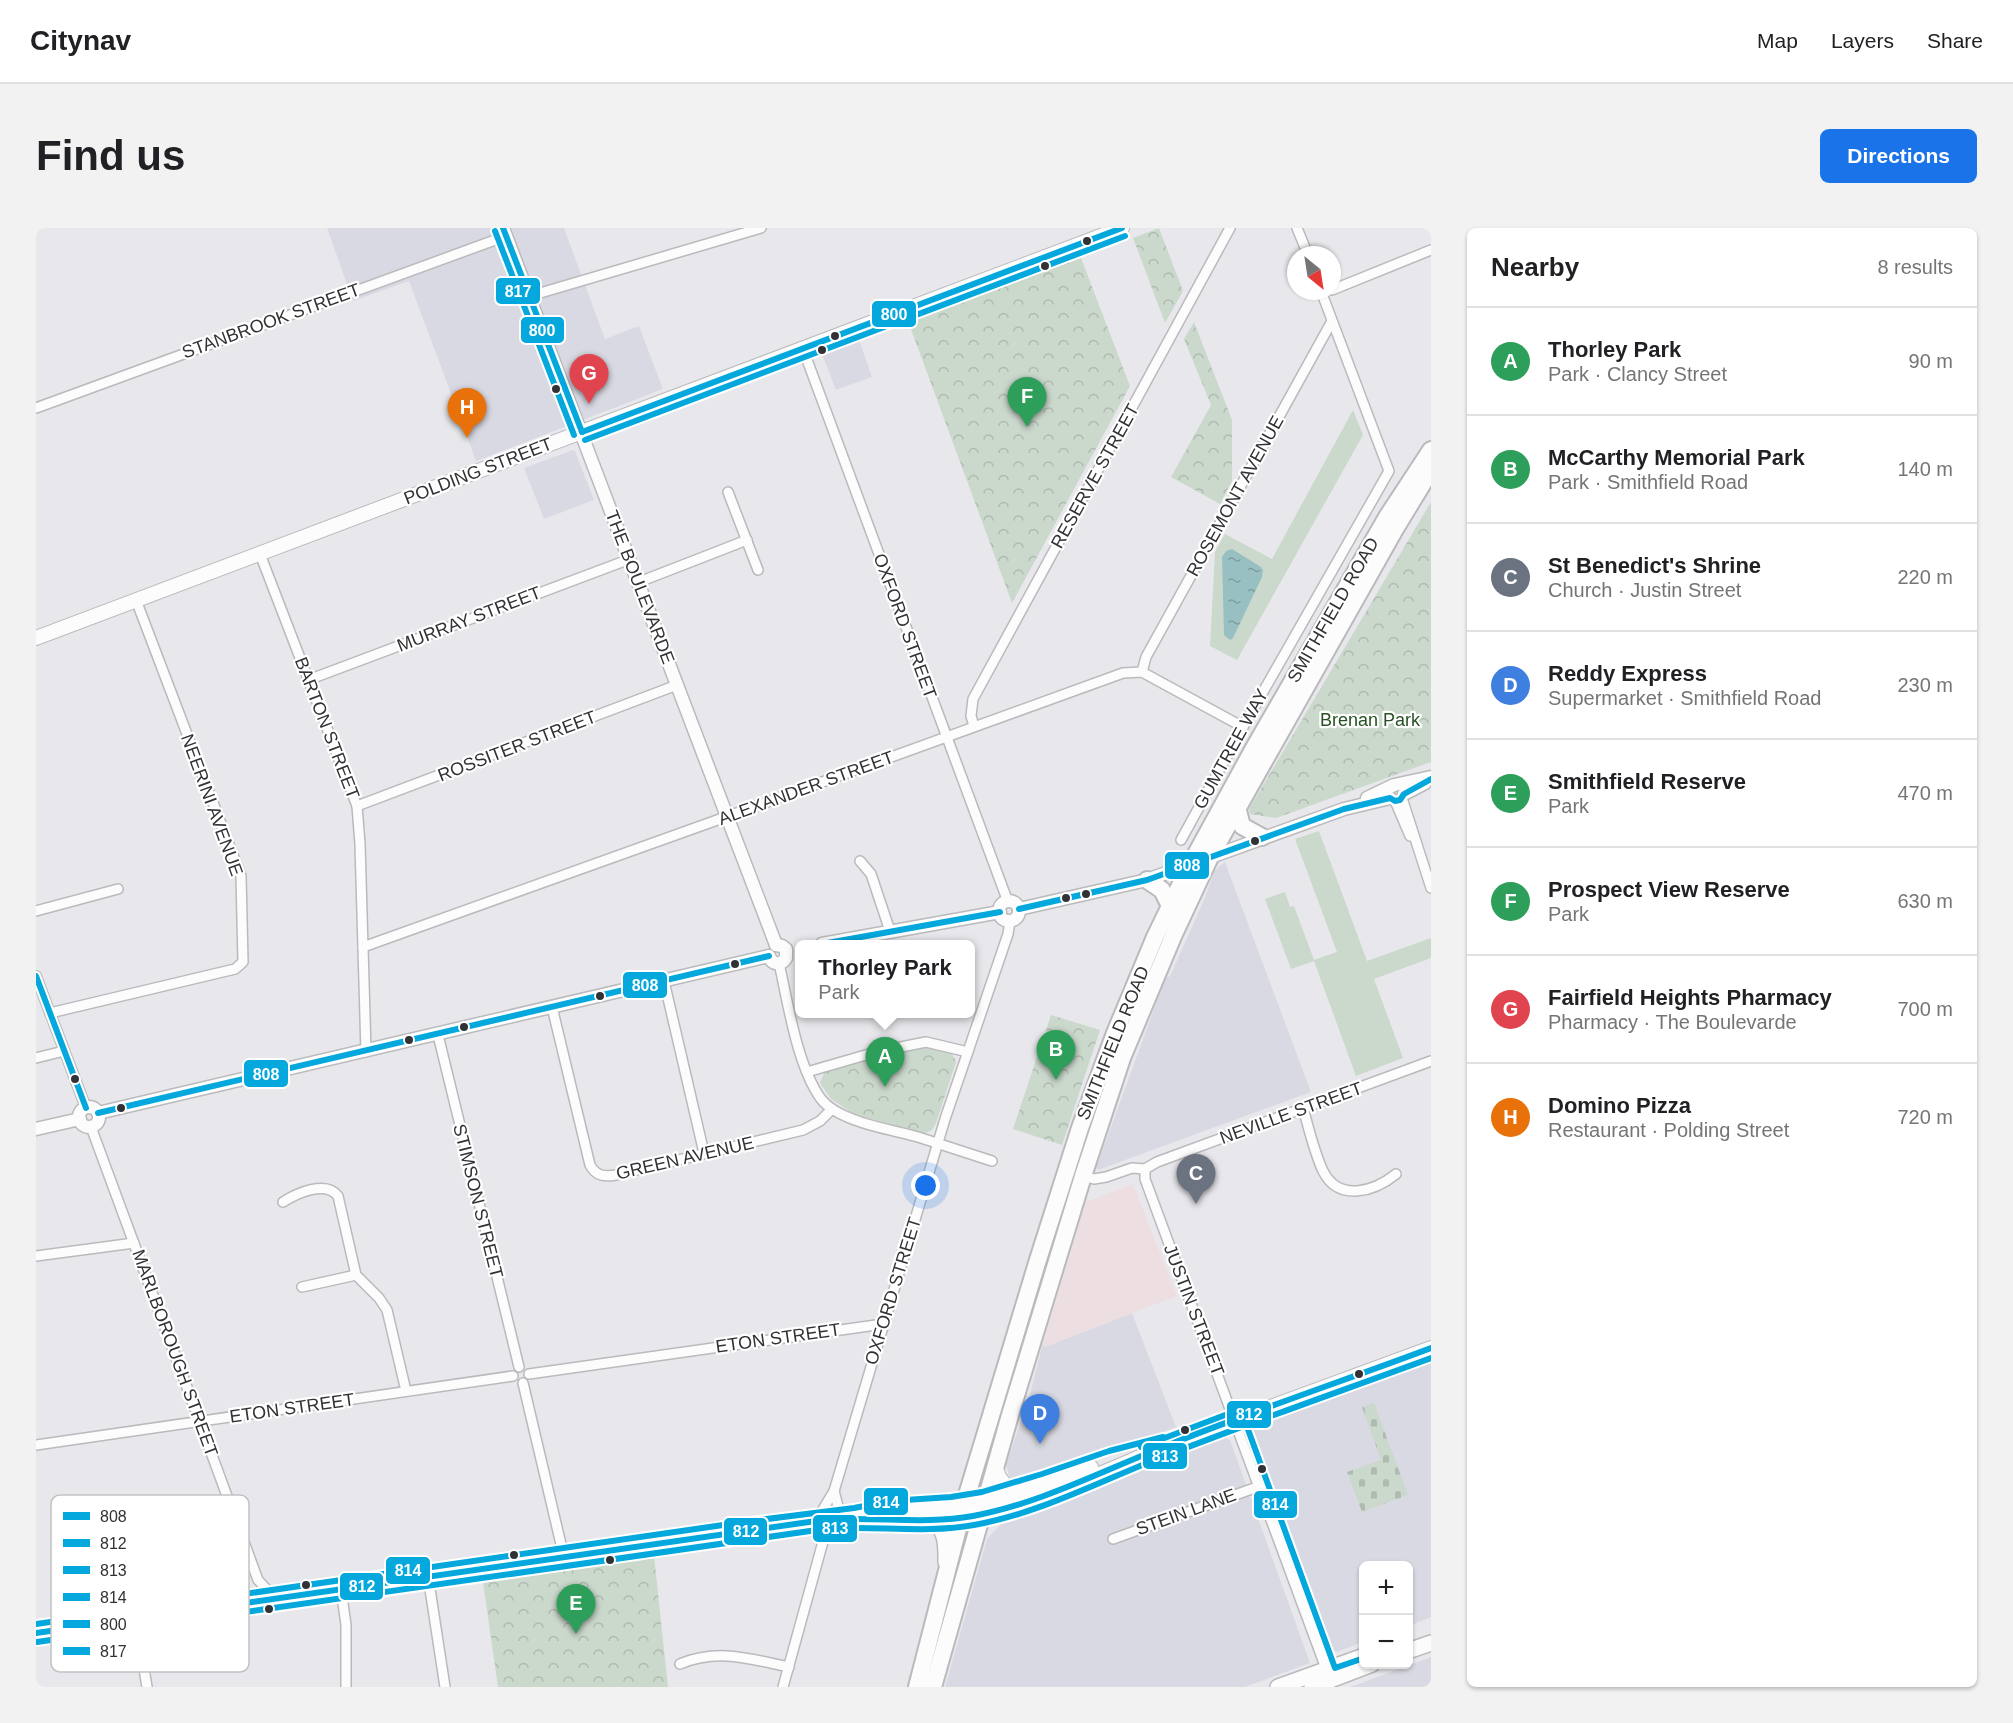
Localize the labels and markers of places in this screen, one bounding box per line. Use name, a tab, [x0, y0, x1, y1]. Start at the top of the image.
unlabelled marker	[1081, 235, 1093, 247]
unlabelled marker	[1039, 260, 1051, 272]
unlabelled marker	[829, 330, 841, 342]
unlabelled marker	[816, 344, 828, 356]
pin: G	[570, 354, 608, 404]
pin: F	[1008, 378, 1046, 427]
unlabelled marker	[550, 383, 562, 395]
pin: H	[448, 388, 486, 438]
unlabelled marker	[1249, 835, 1261, 847]
unlabelled marker	[1080, 888, 1092, 900]
unlabelled marker	[1060, 892, 1072, 904]
unlabelled marker	[729, 958, 741, 970]
unlabelled marker	[594, 990, 606, 1002]
unlabelled marker	[458, 1021, 470, 1033]
pin: B	[1036, 1030, 1076, 1080]
unlabelled marker	[403, 1034, 415, 1046]
pin: A	[866, 1038, 904, 1087]
unlabelled marker	[69, 1073, 81, 1085]
unlabelled marker	[115, 1102, 127, 1114]
pin: C	[1176, 1154, 1216, 1204]
unlabelled marker	[1353, 1368, 1365, 1380]
pin: D	[1020, 1394, 1060, 1444]
unlabelled marker	[1179, 1424, 1191, 1436]
unlabelled marker	[1256, 1463, 1268, 1475]
unlabelled marker	[508, 1549, 520, 1561]
unlabelled marker	[604, 1554, 616, 1566]
unlabelled marker	[300, 1579, 312, 1591]
pin: E	[556, 1584, 596, 1634]
unlabelled marker	[263, 1603, 275, 1615]

